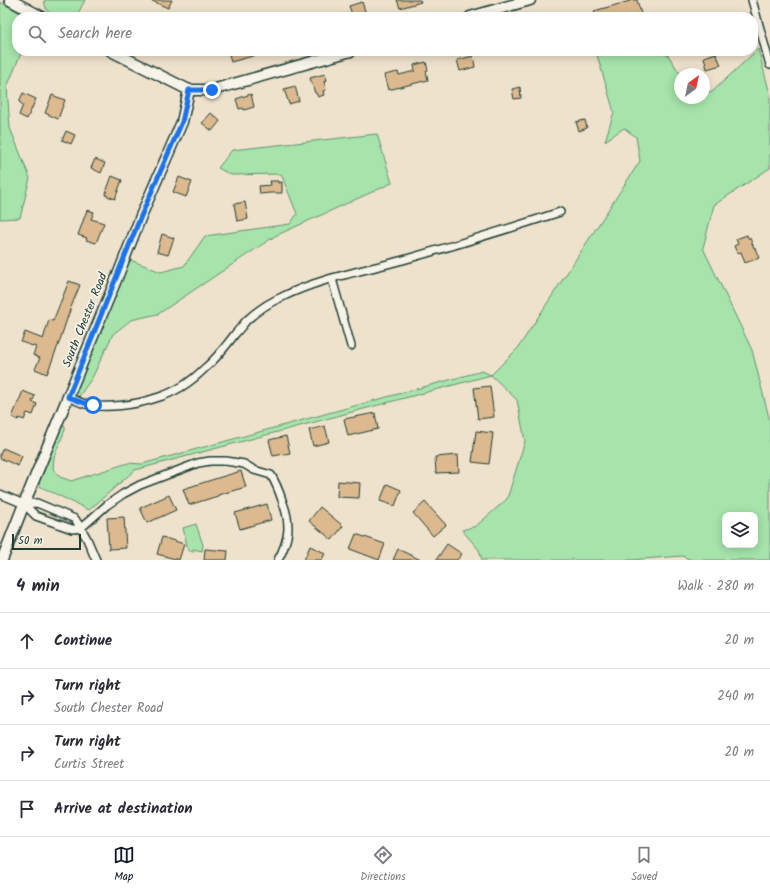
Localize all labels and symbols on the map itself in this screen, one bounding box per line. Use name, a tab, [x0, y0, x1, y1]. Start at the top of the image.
north arrow	[674, 68, 710, 104]
route end	[203, 81, 221, 99]
street label: South Chester Road	[57, 269, 113, 370]
route start	[84, 396, 102, 414]
scale bar	[12, 532, 81, 551]

